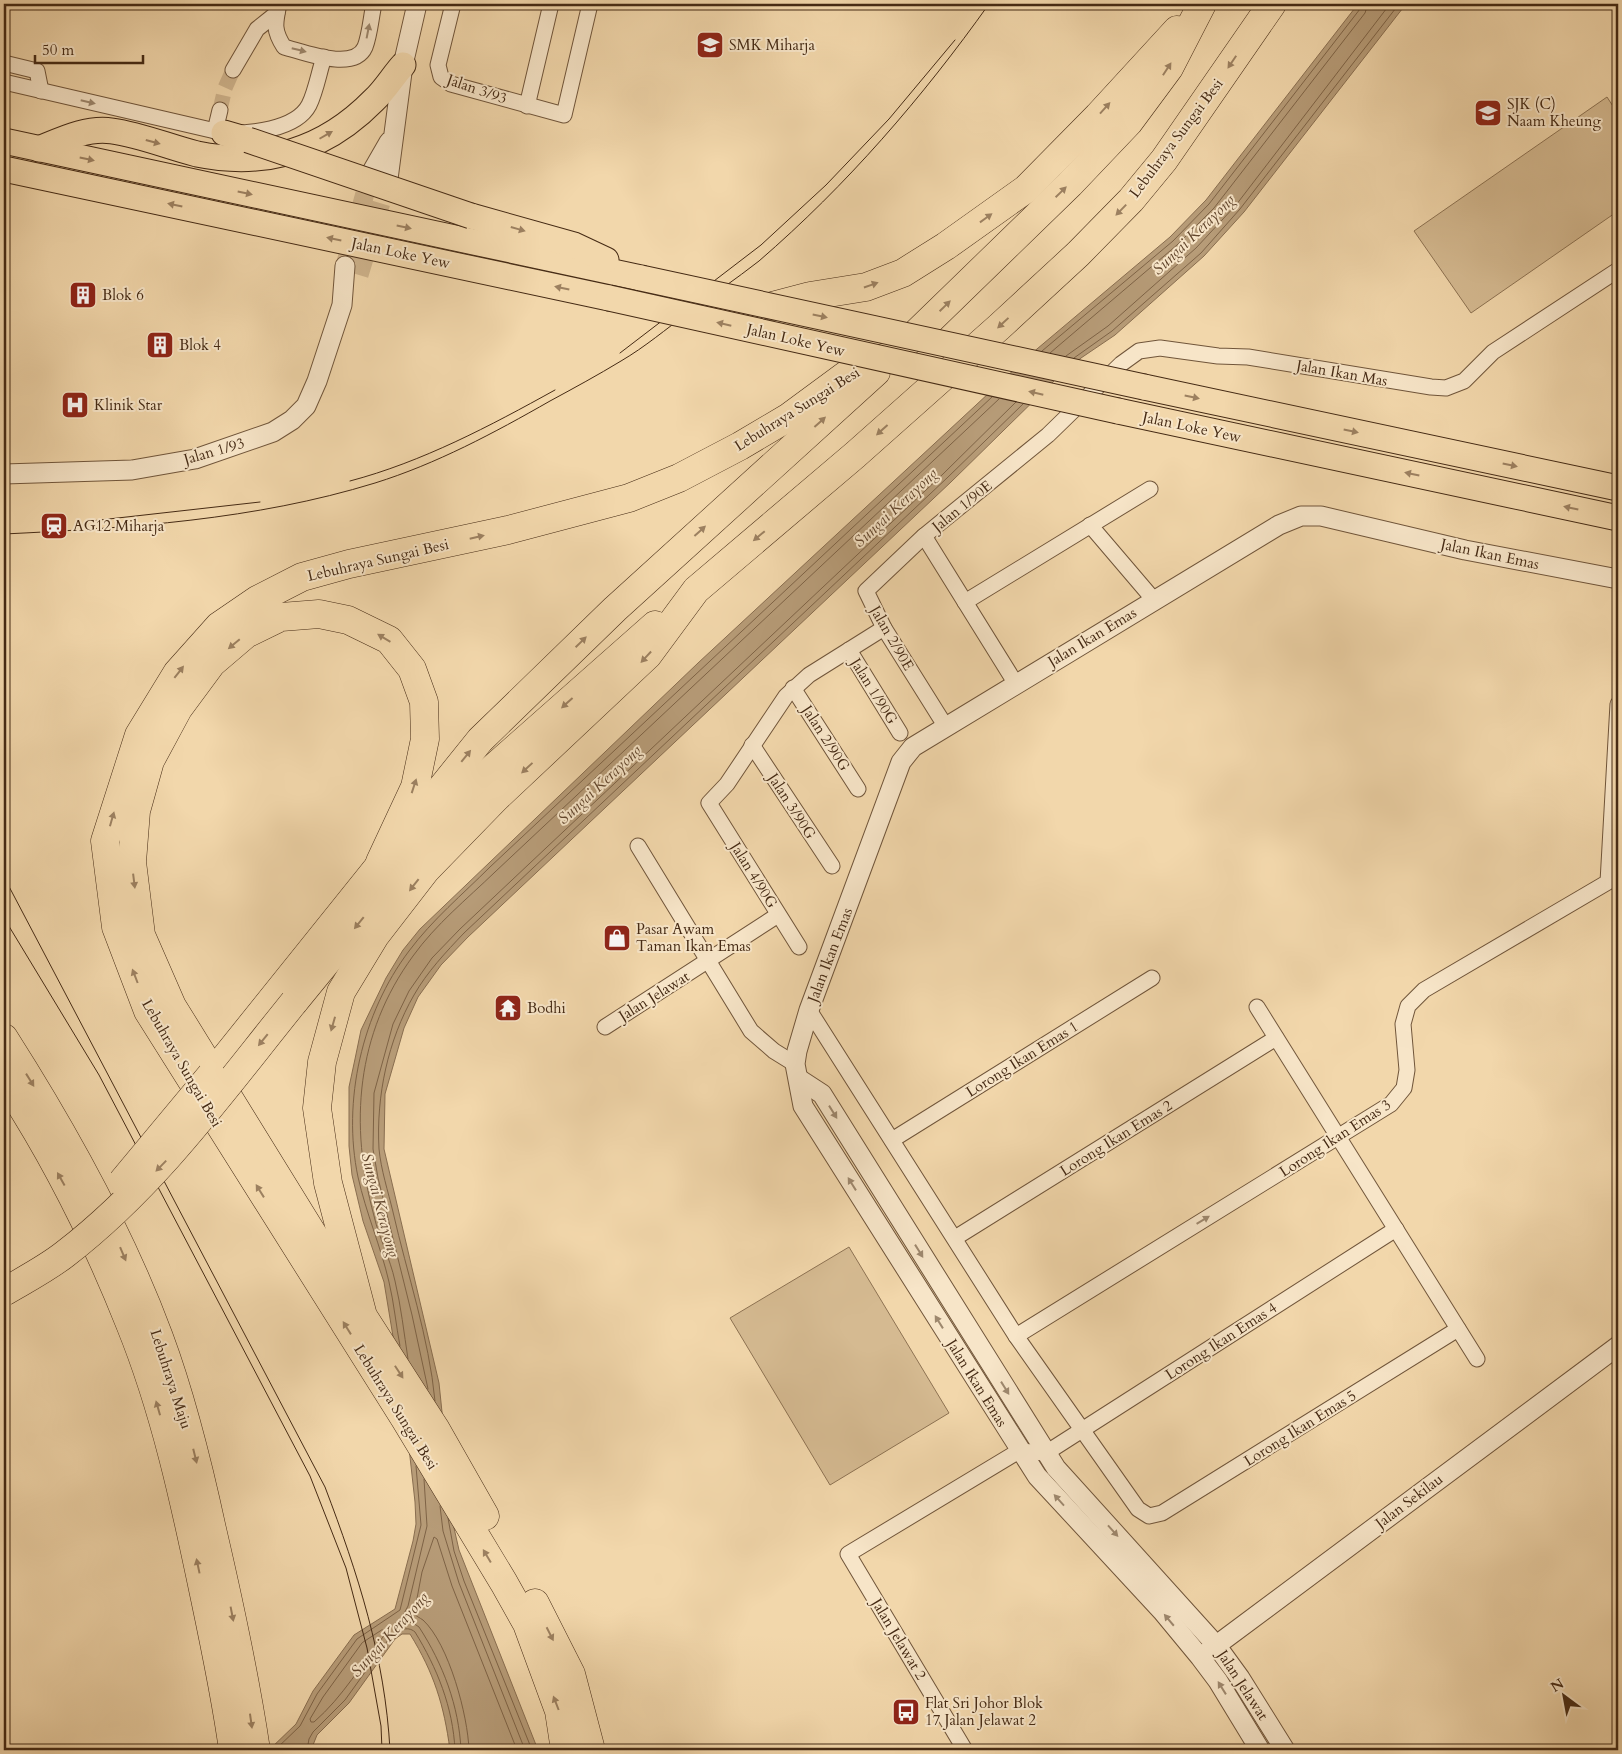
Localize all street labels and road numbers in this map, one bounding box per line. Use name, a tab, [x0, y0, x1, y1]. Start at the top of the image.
street label: Jalan 3/93	[442, 69, 510, 109]
street label: Lebuhraya Sungai Besi	[1125, 74, 1227, 202]
street label: Jalan Loke Yew	[348, 232, 452, 273]
street label: Jalan Loke Yew	[743, 319, 847, 361]
street label: Jalan Ikan Mas	[1293, 355, 1389, 391]
street label: Lebuhraya Sungai Besi	[730, 362, 864, 456]
street label: Jalan Loke Yew	[1139, 406, 1243, 447]
street label: Jalan 1/93	[179, 433, 247, 470]
street label: Jalan 1/90E	[926, 476, 996, 538]
street label: Jalan Ikan Emas	[1437, 533, 1541, 574]
street label: Lebuhraya Sungai Besi	[305, 534, 451, 586]
street label: Jalan 2/90E	[864, 600, 919, 674]
street label: Jalan Ikan Emas	[1042, 603, 1140, 672]
street label: Jalan 1/90G	[845, 653, 902, 728]
street label: Jalan 2/90G	[796, 700, 855, 775]
street label: Jalan 3/90G	[762, 768, 821, 843]
street label: Jalan 4/90G	[725, 837, 782, 912]
street label: Jalan Ikan Emas	[802, 905, 857, 1007]
street label: Jalan Jelawat	[613, 966, 693, 1027]
street label: Lebuhraya Sungai Besi	[137, 995, 227, 1131]
street label: Lorong Ikan Emas 1	[962, 1016, 1082, 1102]
street label: Lorong Ikan Emas 3	[1275, 1094, 1395, 1182]
street label: Lorong Ikan Emas 2	[1056, 1095, 1176, 1181]
street label: Lorong Ikan Emas 4	[1161, 1297, 1281, 1385]
street label: Lebuhraya Maju	[145, 1327, 197, 1431]
street label: Jalan Ikan Emas	[941, 1334, 1012, 1431]
street label: Lebuhraya Sungai Besi	[349, 1340, 443, 1474]
street label: Lorong Ikan Emas 5	[1240, 1385, 1360, 1471]
street label: Jalan Sekilau	[1370, 1469, 1447, 1534]
street label: Jalan Jelawat 2	[866, 1593, 931, 1684]
street label: Jalan Jelawat	[1212, 1644, 1273, 1724]

